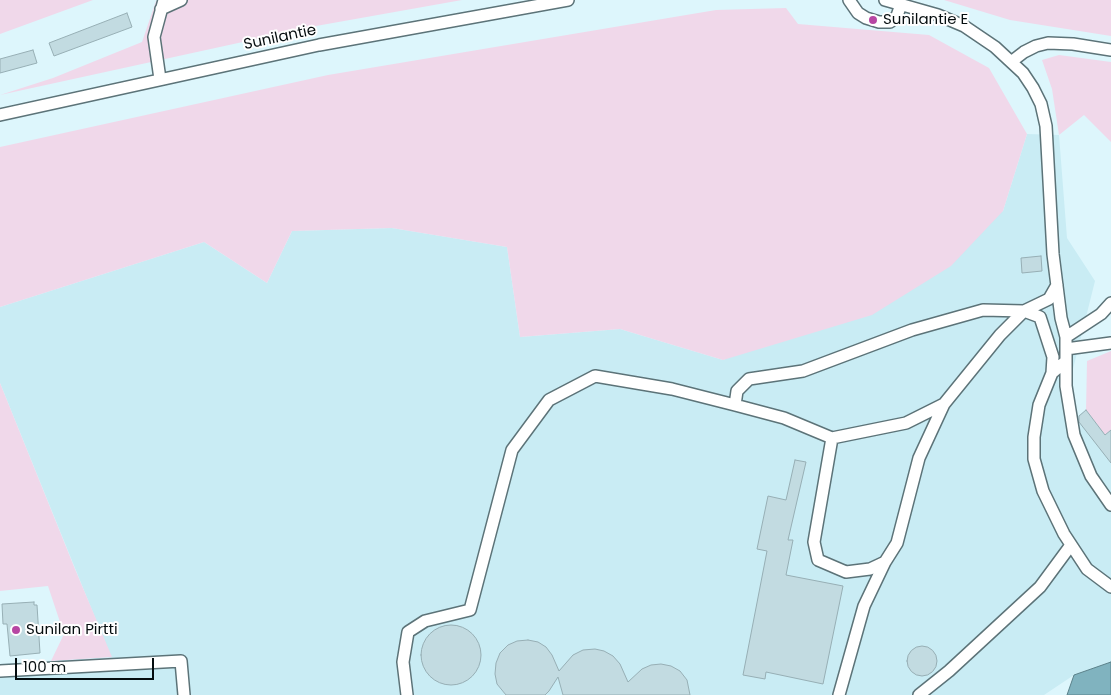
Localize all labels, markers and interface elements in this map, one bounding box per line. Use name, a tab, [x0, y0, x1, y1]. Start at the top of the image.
place label: Sunilantie E	[883, 11, 968, 29]
marker: Sunilantie E	[867, 14, 879, 26]
street label: Sunilantie	[242, 22, 318, 54]
place label: Sunilan Pirtti	[26, 621, 118, 639]
marker: Sunilan Pirtti	[10, 624, 22, 636]
scale bar	[18, 648, 156, 680]
text: 100 m	[23, 656, 66, 677]

